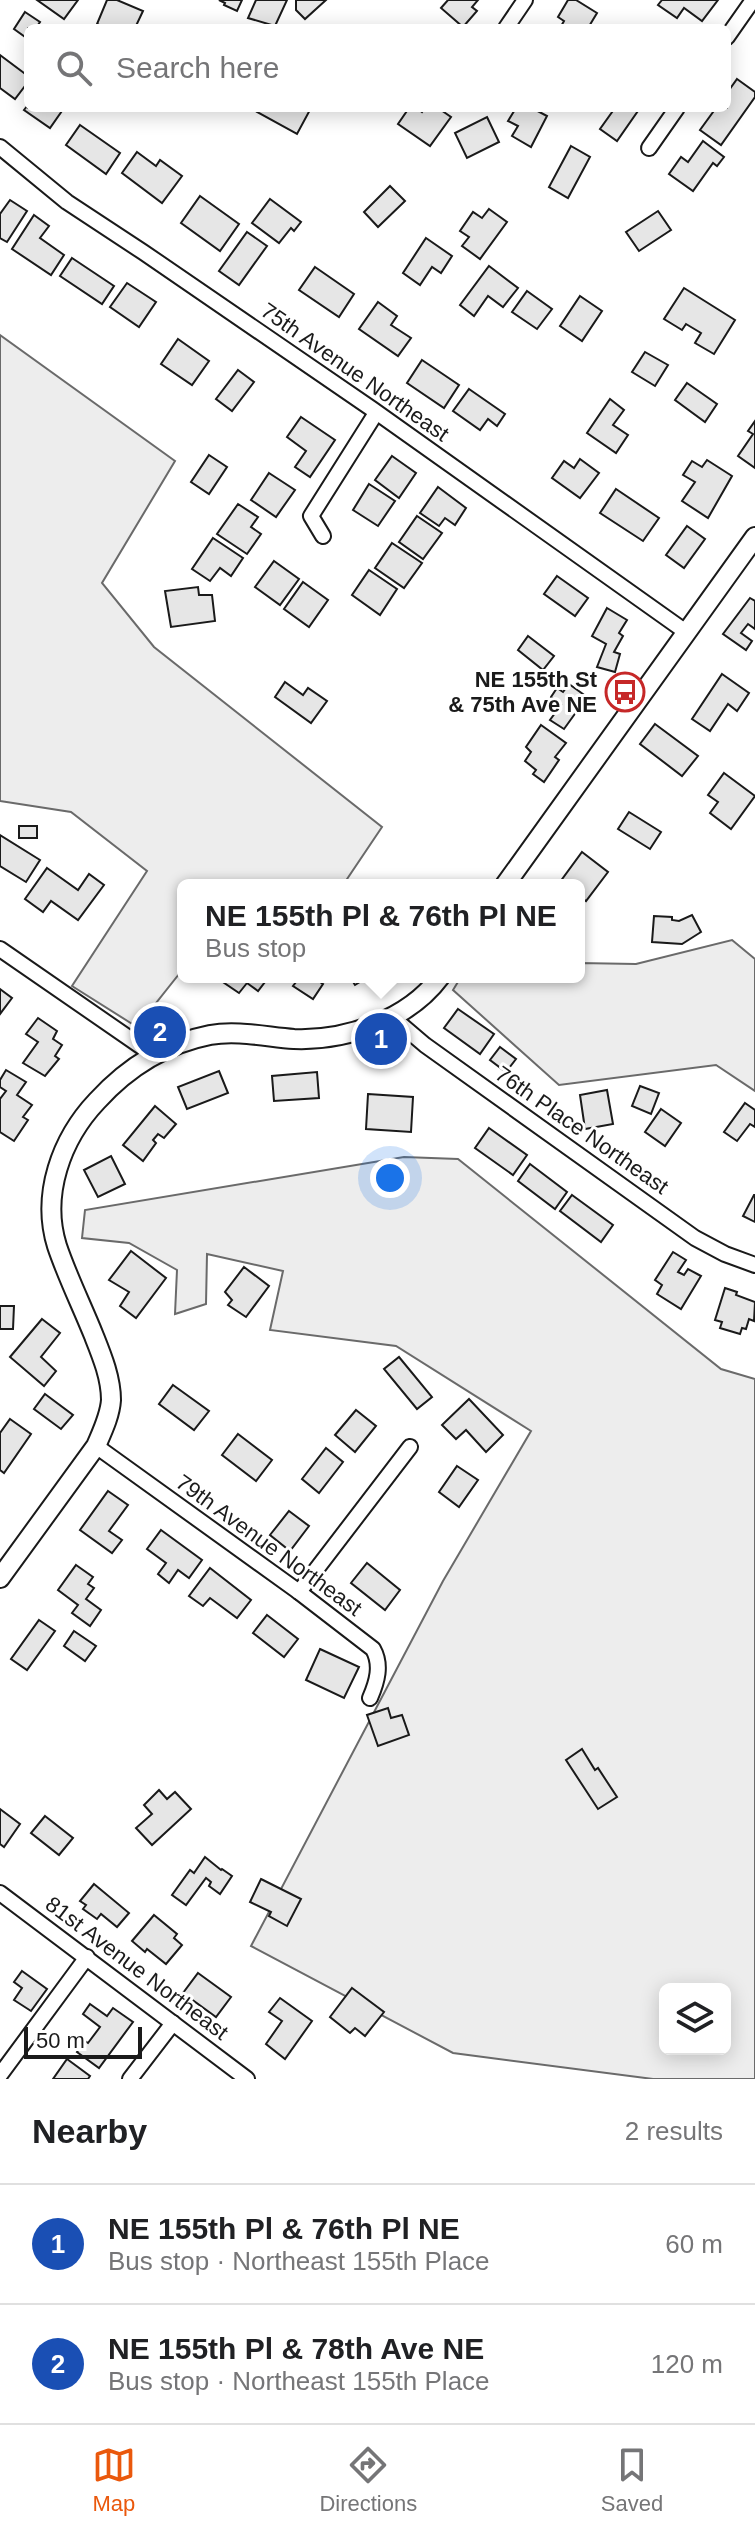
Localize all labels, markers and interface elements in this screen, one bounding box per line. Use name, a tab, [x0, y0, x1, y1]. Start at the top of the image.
search box	[24, 24, 731, 112]
icon: search	[52, 46, 96, 90]
text: Search here	[116, 51, 279, 84]
street label: 75th Avenue Northeast	[256, 298, 454, 446]
place label: NE 155th St & 75th Ave NE	[448, 667, 598, 717]
bus stop icon: NE 155th St & 75th Ave NE	[604, 671, 646, 713]
popup	[177, 879, 585, 983]
text: NE 155th Pl & 76th Pl NE	[205, 899, 557, 932]
text: Bus stop	[205, 933, 306, 963]
pin: 2	[134, 1002, 186, 1062]
pin: 1	[355, 1009, 407, 1069]
street label: 76th Place Northeast	[491, 1061, 673, 1199]
your location	[370, 1158, 410, 1198]
street label: 79th Avenue Northeast	[171, 1469, 367, 1621]
street label: 81st Avenue Northeast	[41, 1891, 233, 2045]
map controls	[659, 1983, 731, 2055]
button: layers	[659, 1983, 731, 2055]
scale bar	[24, 2023, 142, 2059]
text: 50 m	[36, 2028, 85, 2053]
text: Nearby	[32, 2112, 147, 2150]
text: 2 results	[625, 2116, 723, 2146]
text: NE 155th Pl & 76th Pl NE	[108, 2212, 460, 2245]
text: 1	[51, 2229, 65, 2259]
text: 60 m	[665, 2229, 723, 2259]
text: Bus stop · Northeast 155th Place	[108, 2246, 490, 2276]
text: NE 155th Pl & 78th Ave NE	[108, 2332, 484, 2365]
text: 2	[51, 2349, 65, 2379]
text: 120 m	[651, 2349, 723, 2379]
text: Bus stop · Northeast 155th Place	[108, 2366, 490, 2396]
tab: Map	[92, 2443, 136, 2517]
tab: Directions	[319, 2443, 417, 2517]
tab: Saved	[601, 2443, 663, 2517]

